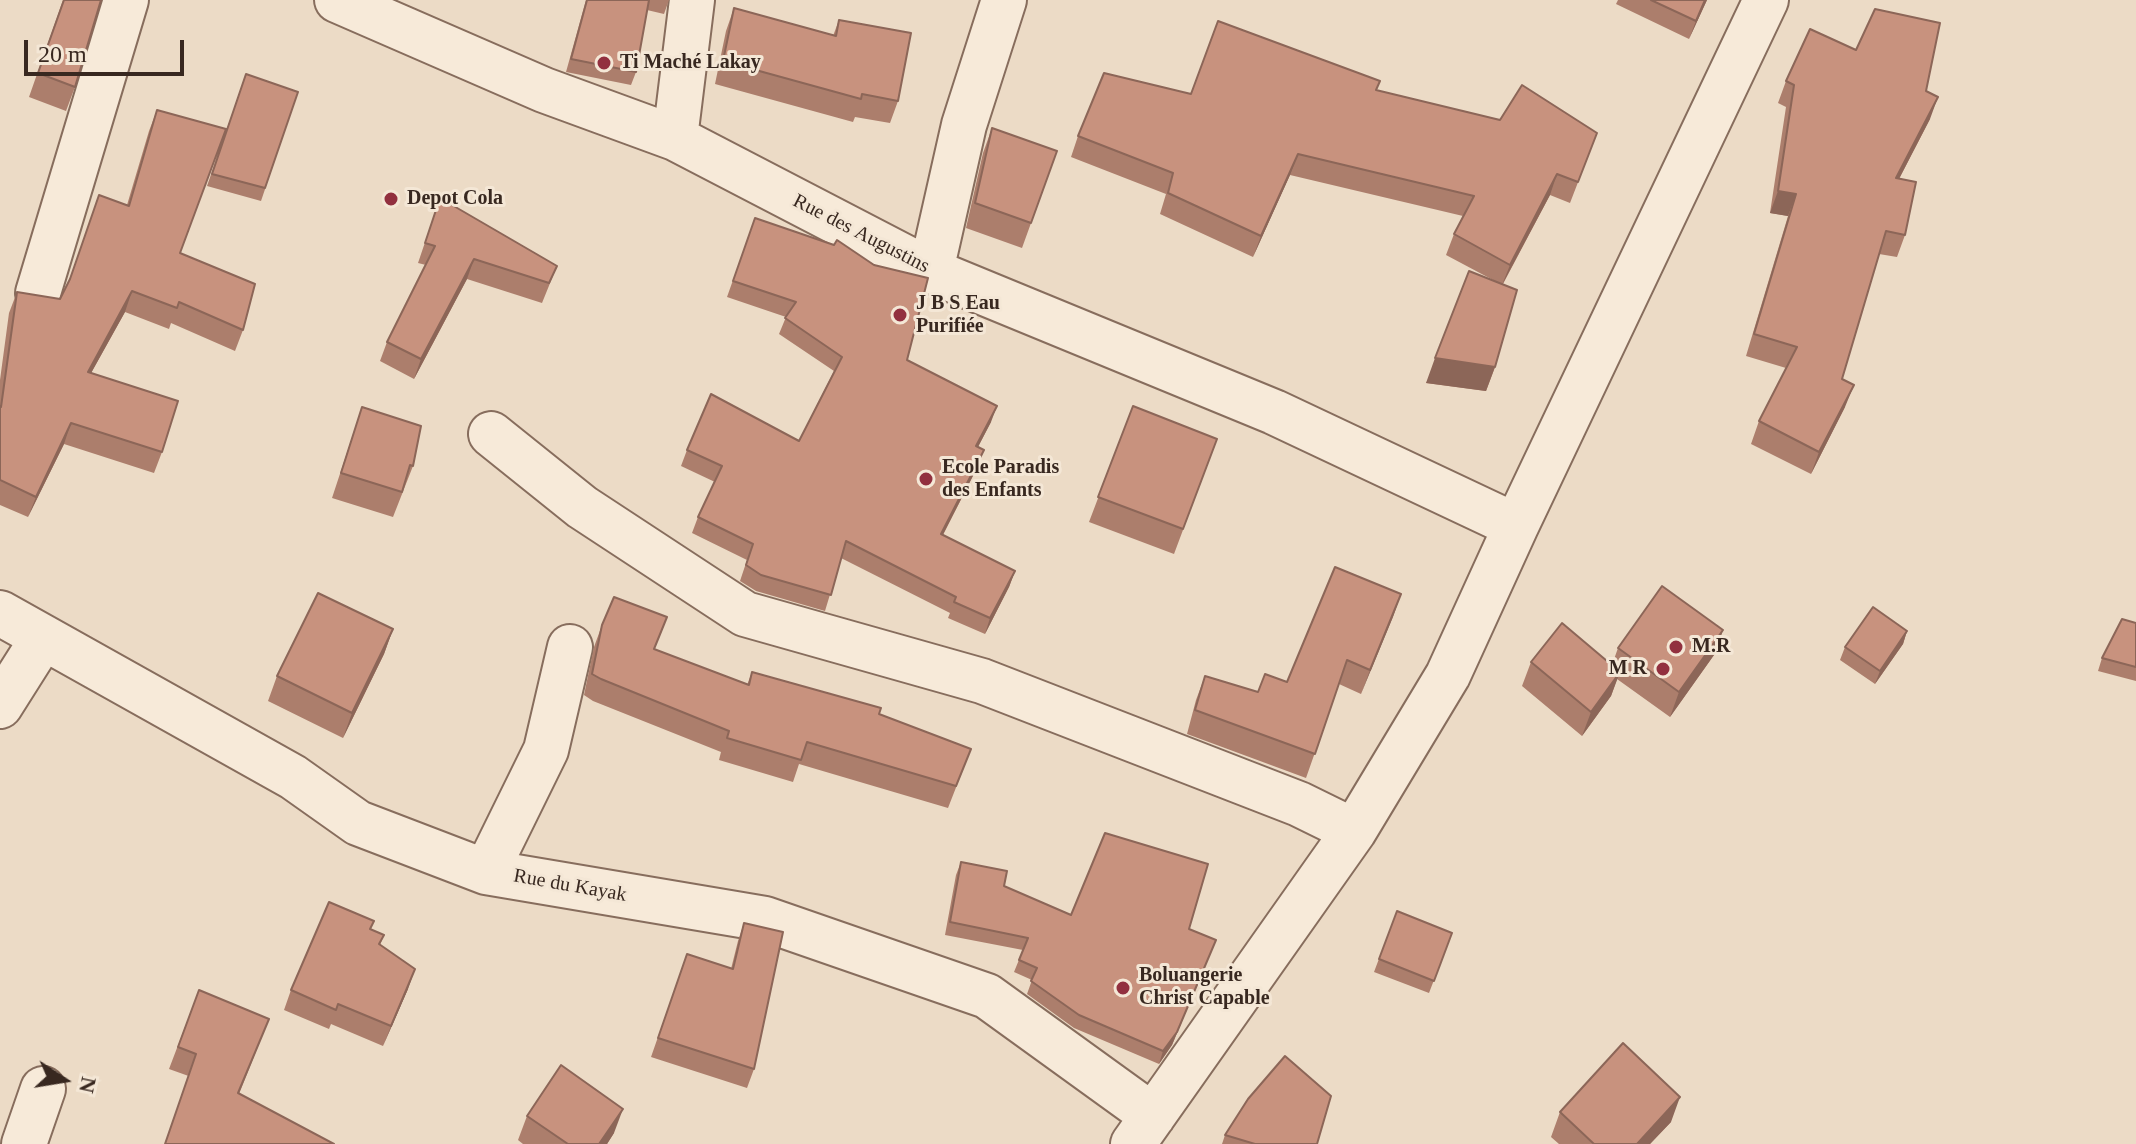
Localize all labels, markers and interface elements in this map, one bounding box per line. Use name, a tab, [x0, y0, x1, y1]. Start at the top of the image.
scale bar	[28, 24, 188, 74]
text: 20 m	[38, 41, 87, 67]
place label: Ti Maché Lakay	[620, 51, 761, 75]
marker: Ti Maché Lakay	[595, 54, 613, 72]
place label: Depot Cola	[407, 187, 503, 211]
street label: Rue des Augustins	[789, 189, 933, 279]
marker: Depot Cola	[382, 190, 400, 208]
place label: J B S Eau Purifiée	[916, 292, 1000, 339]
marker: J B S Eau Purifiée	[891, 306, 909, 324]
place label: Ecole Paradis des Enfants	[942, 456, 1059, 503]
marker: Ecole Paradis des Enfants	[917, 470, 935, 488]
place label: M.R	[1692, 635, 1730, 659]
marker: M.R	[1667, 638, 1685, 656]
place label: M R	[1609, 657, 1647, 681]
marker: M R	[1654, 660, 1672, 678]
street label: Rue du Kayak	[512, 864, 628, 908]
place label: Boluangerie Christ Capable	[1139, 964, 1270, 1011]
marker: Boluangerie Christ Capable	[1114, 979, 1132, 997]
north arrow	[24, 1040, 104, 1120]
text: N	[74, 1075, 102, 1095]

